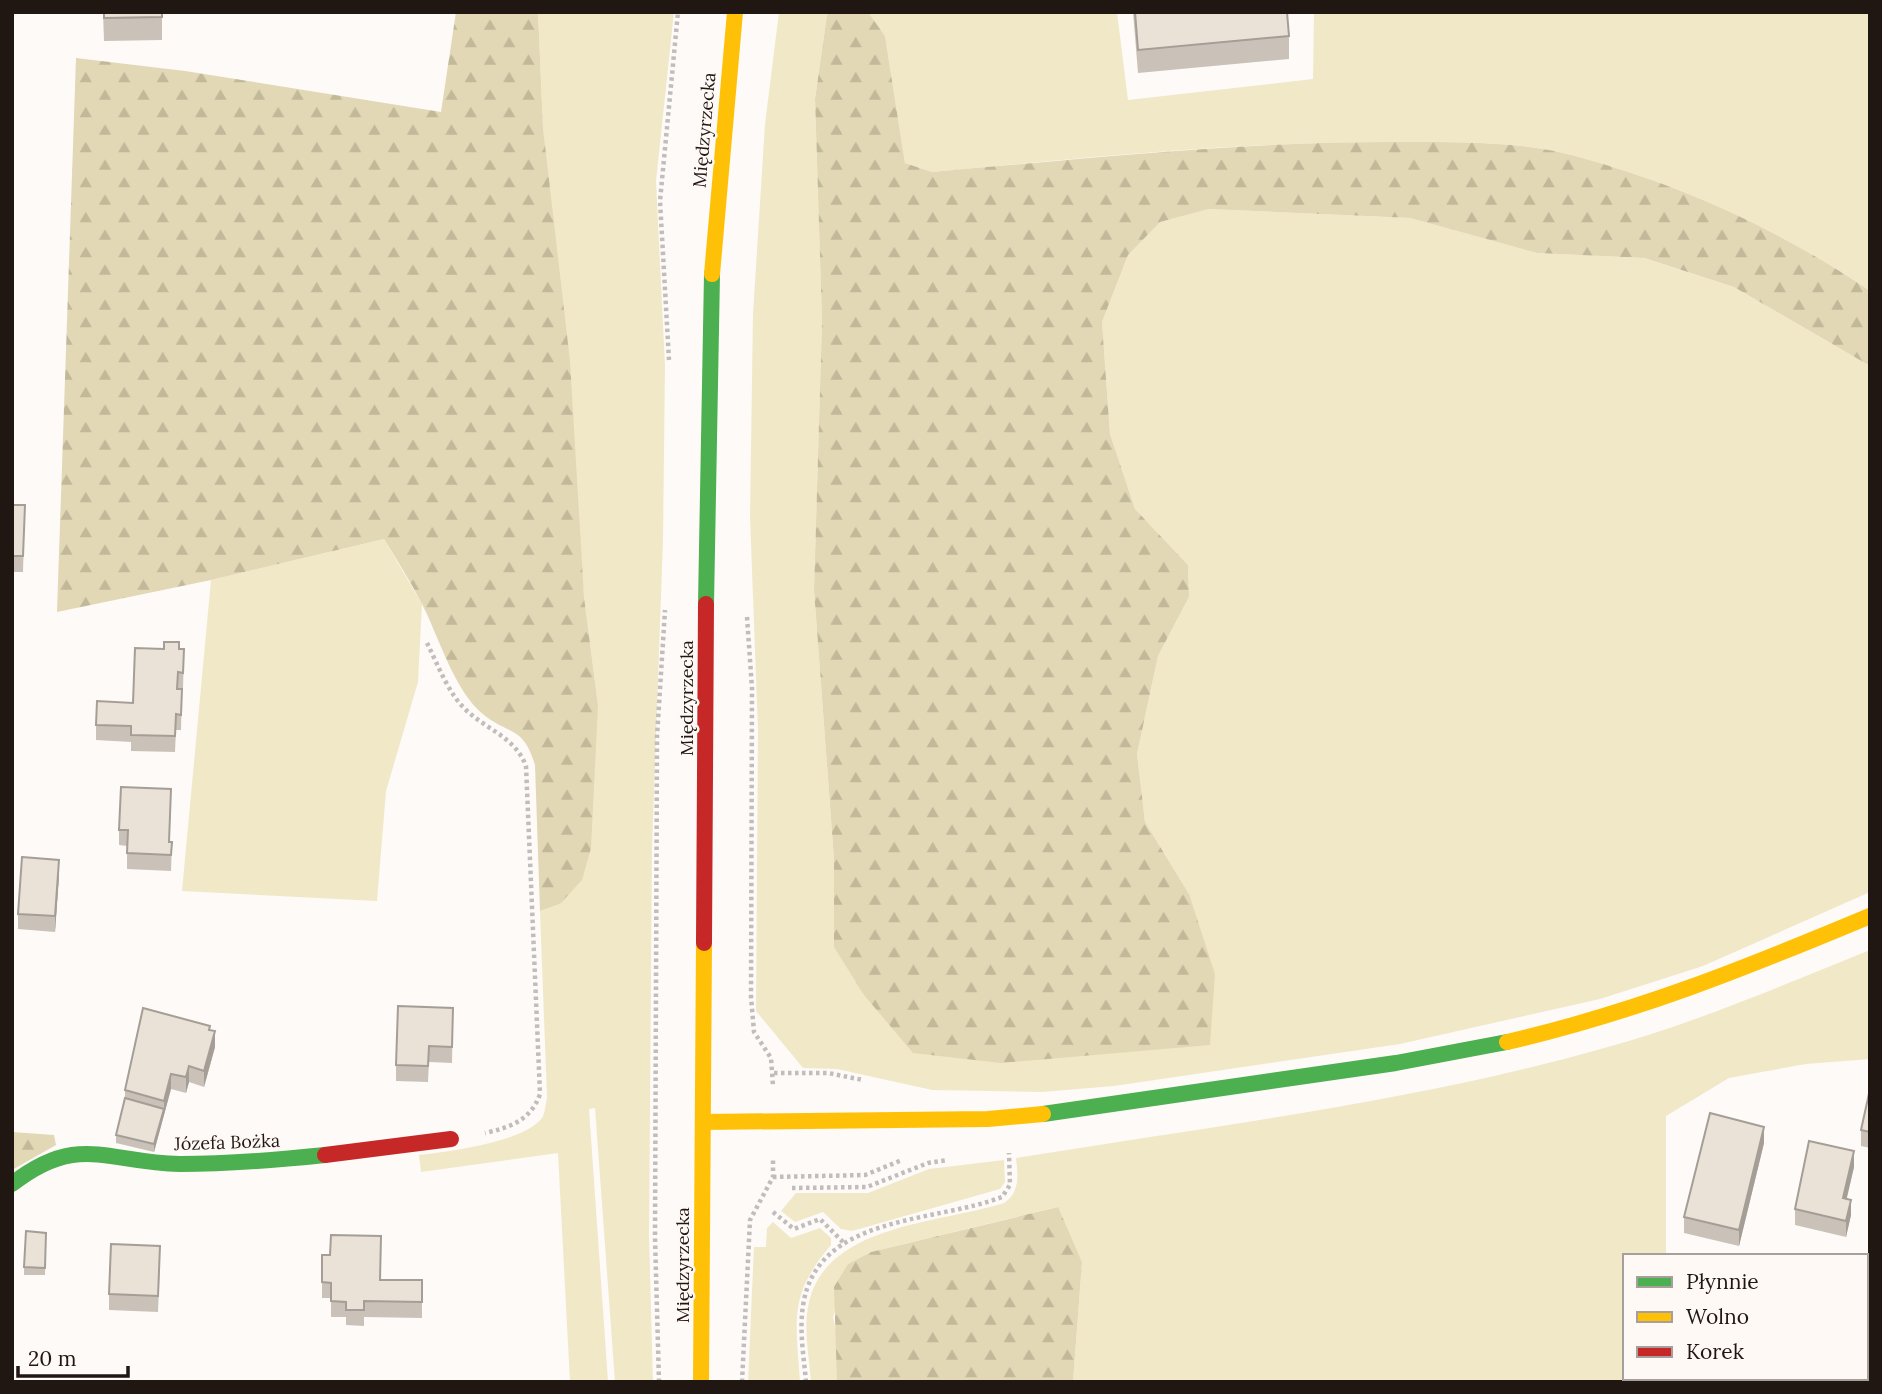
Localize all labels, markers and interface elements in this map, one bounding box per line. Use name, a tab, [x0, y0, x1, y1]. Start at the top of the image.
street label: Międzyrzecka	[687, 71, 721, 189]
street label: Międzyrzecka	[675, 640, 698, 756]
street label: Józefa Bożka	[173, 1129, 280, 1155]
street label: Międzyrzecka	[671, 1207, 694, 1323]
legend	[1623, 1254, 1868, 1380]
text: Płynnie	[1686, 1268, 1759, 1295]
text: Wolno	[1686, 1303, 1749, 1330]
scale bar	[18, 1334, 128, 1378]
text: Korek	[1686, 1338, 1745, 1365]
text: 20 m	[28, 1345, 77, 1372]

